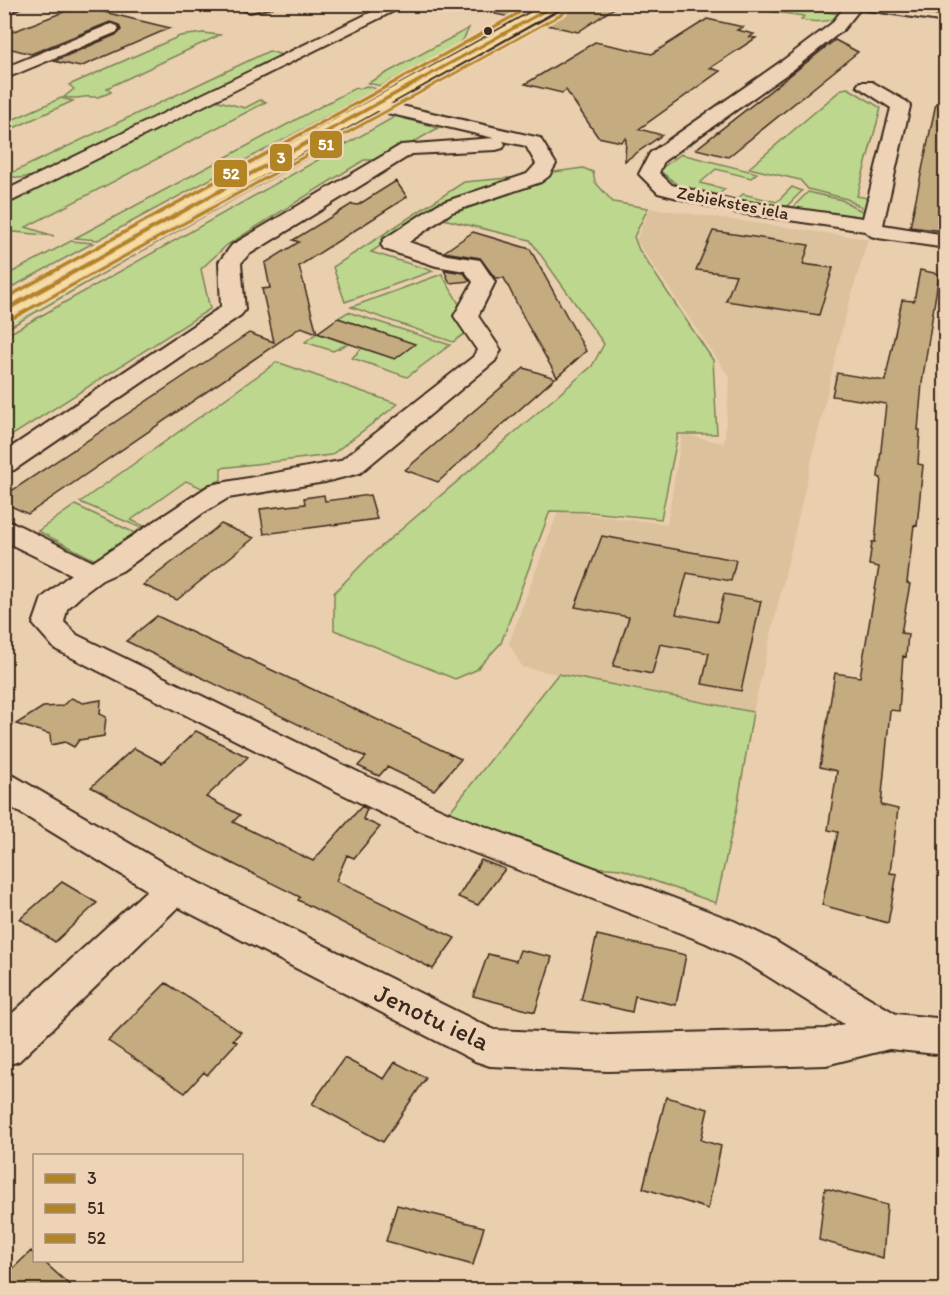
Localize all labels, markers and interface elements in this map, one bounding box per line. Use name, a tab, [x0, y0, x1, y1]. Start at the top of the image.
unlabelled marker	[482, 25, 494, 37]
line badge: 51	[309, 130, 343, 159]
text: 51	[318, 135, 334, 154]
line badge: 3	[269, 143, 293, 172]
text: 3	[277, 148, 286, 167]
line badge: 52	[213, 159, 248, 188]
text: 52	[223, 164, 240, 183]
street label: Zebiekstes iela	[675, 181, 792, 225]
street label: Jenotu iela	[370, 977, 495, 1058]
legend	[33, 1154, 243, 1262]
text: 3	[87, 1167, 97, 1189]
text: 51	[87, 1197, 105, 1219]
text: 52	[87, 1227, 106, 1249]

